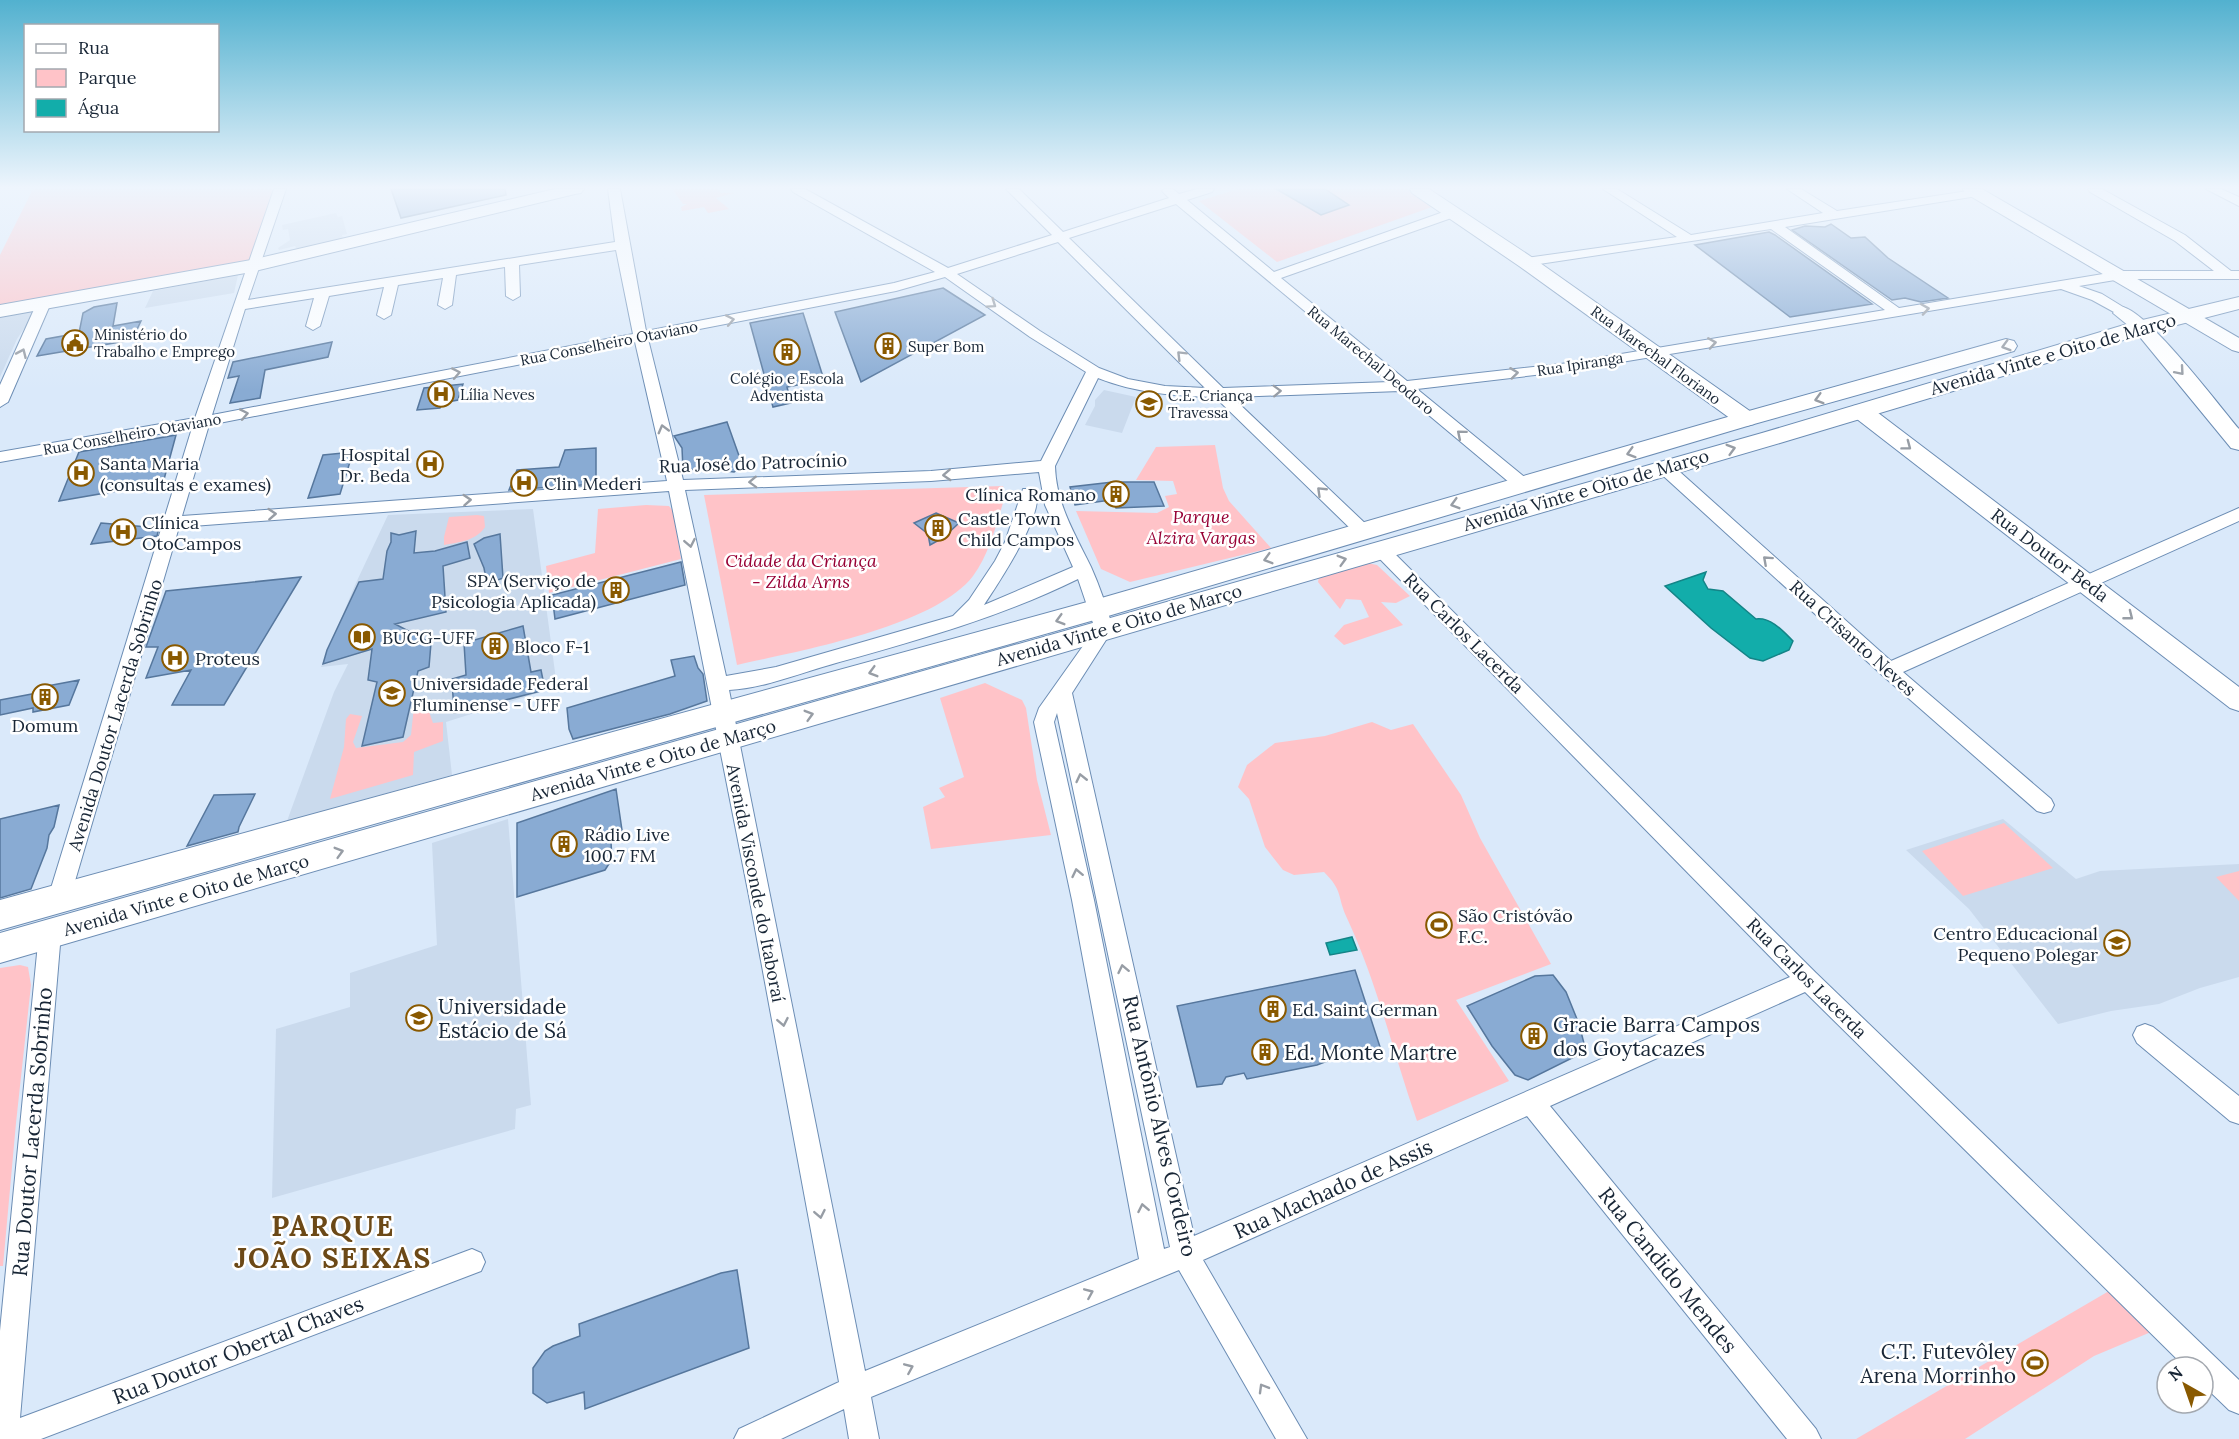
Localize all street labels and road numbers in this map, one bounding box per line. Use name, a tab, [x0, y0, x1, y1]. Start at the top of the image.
street label: Rua Marechal Deodoro	[1304, 301, 1438, 419]
street label: Rua Marechal Floriano	[1587, 301, 1725, 409]
street label: Avenida Vinte e Oito de Março	[1927, 308, 2178, 400]
street label: Rua Conselheiro Otaviano	[518, 316, 700, 370]
street label: Rua Ipiranga	[1535, 348, 1625, 380]
street label: Rua Conselheiro Otaviano	[41, 409, 223, 459]
street label: Avenida Vinte e Oito de Março	[1460, 444, 1711, 536]
street label: Rua José do Patrocínio	[658, 448, 848, 478]
street label: Rua Doutor Beda	[1986, 503, 2114, 607]
street label: Rua Carlos Lacerda	[1399, 568, 1529, 698]
street label: Rua Crisanto Neves	[1785, 575, 1921, 701]
street label: Avenida Doutor Lacerda Sobrinho	[62, 576, 167, 855]
street label: Avenida Vinte e Oito de Março	[993, 579, 1244, 671]
street label: Avenida Vinte e Oito de Março	[527, 714, 778, 806]
street label: Avenida Visconde do Itaboraí	[721, 761, 790, 1004]
street label: Avenida Vinte e Oito de Março	[60, 849, 311, 941]
street label: Rua Carlos Lacerda	[1742, 913, 1872, 1043]
street label: Rua Doutor Lacerda Sobrinho	[6, 986, 58, 1278]
street label: Rua Antônio Alves Cordeiro	[1117, 993, 1203, 1259]
street label: Rua Machado de Assis	[1229, 1133, 1437, 1245]
street label: Rua Candido Mendes	[1593, 1181, 1743, 1359]
street label: Rua Doutor Obertal Chaves	[109, 1290, 367, 1410]

